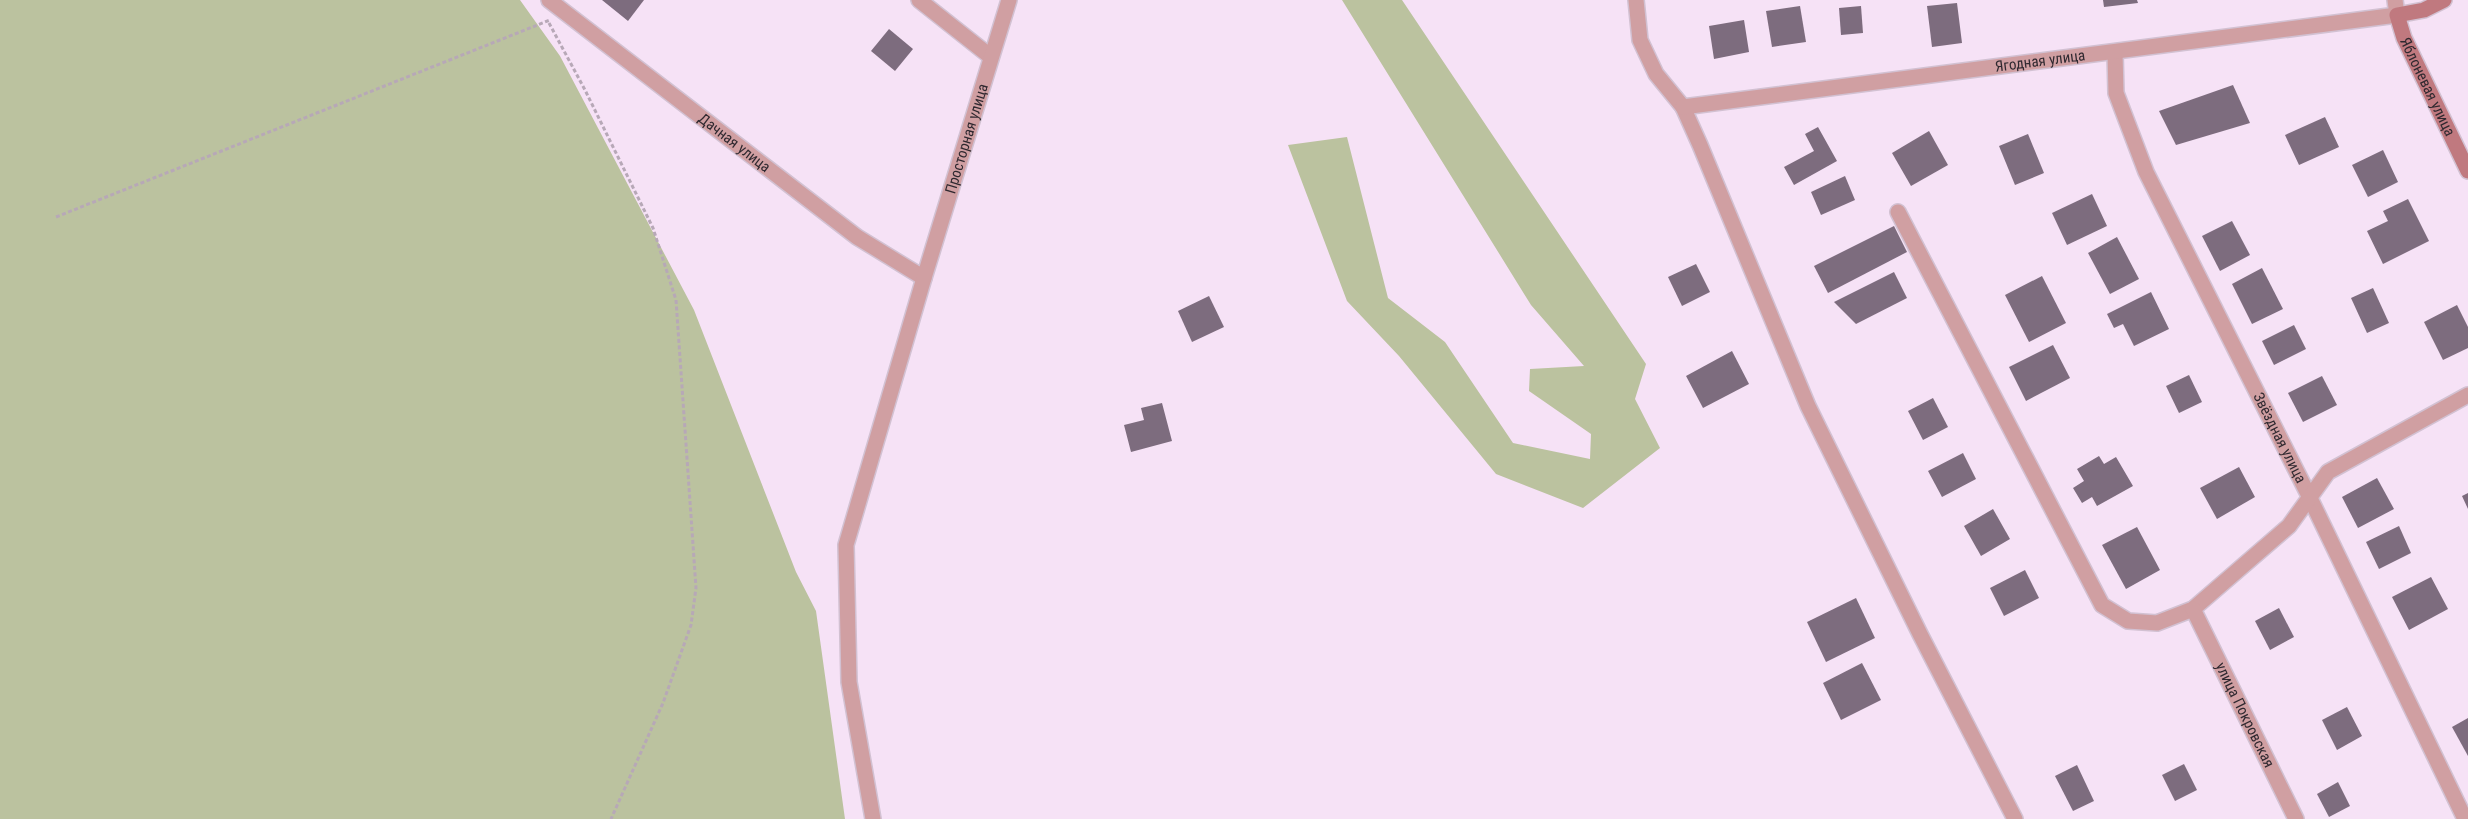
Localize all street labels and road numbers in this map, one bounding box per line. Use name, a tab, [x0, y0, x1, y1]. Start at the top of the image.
street label: Яблоневая улица	[2396, 35, 2459, 139]
street label: Ягодная улица	[1994, 46, 2086, 76]
street label: Просторная улица	[941, 81, 992, 196]
street label: Дачная улица	[695, 109, 774, 176]
street label: Звёздная улица	[2249, 390, 2310, 486]
street label: улица Покровская	[2212, 659, 2278, 770]

